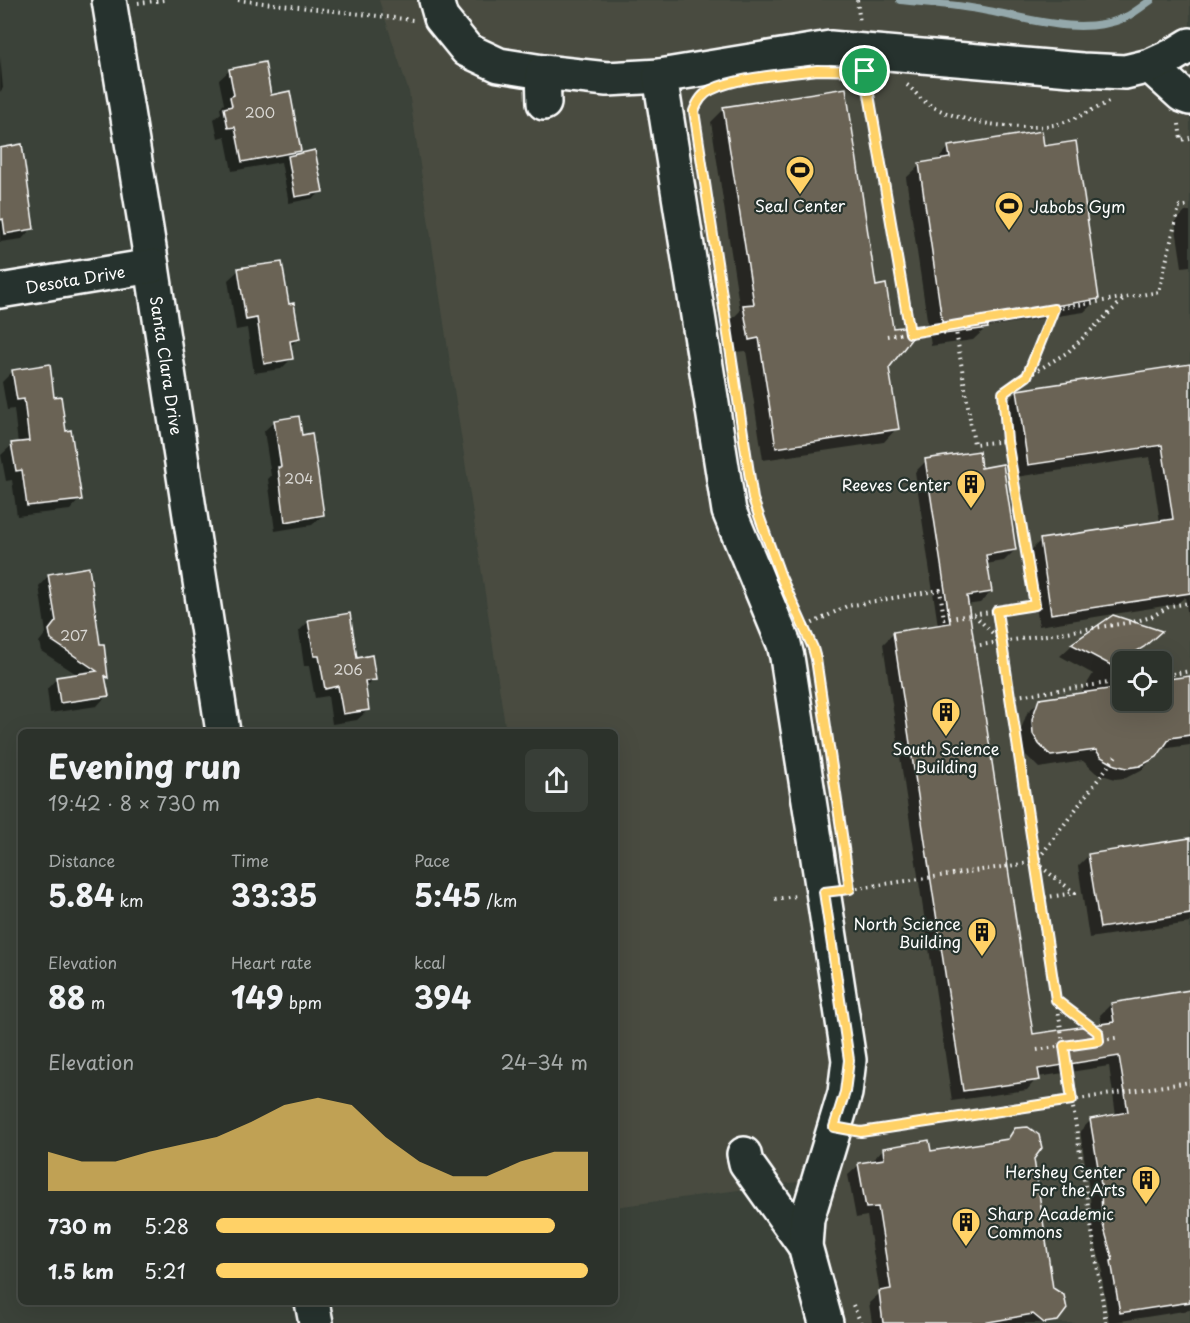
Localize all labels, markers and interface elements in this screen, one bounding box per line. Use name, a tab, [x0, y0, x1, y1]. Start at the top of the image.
pin	[839, 45, 890, 96]
icon: arrive	[848, 54, 881, 87]
house number: 200	[245, 102, 275, 123]
sports icon: Seal Center	[784, 154, 816, 196]
sports icon: Jabobs Gym	[993, 190, 1025, 232]
place label: Seal Center	[755, 193, 846, 217]
place label: Jabobs Gym	[1030, 194, 1126, 218]
street label: Desota Drive	[23, 259, 127, 299]
street label: Santa Clara Drive	[145, 294, 190, 437]
house number: 204	[284, 468, 314, 489]
building icon: Reeves Center	[955, 468, 987, 510]
place label: Reeves Center	[842, 472, 951, 496]
house number: 207	[60, 625, 88, 646]
map controls	[1112, 651, 1172, 711]
button: locate	[1112, 651, 1172, 711]
house number: 206	[333, 659, 363, 680]
building icon: South Science Building	[930, 696, 962, 738]
place label: South Science Building	[893, 736, 1000, 778]
text: Evening run	[48, 740, 241, 790]
button: share	[525, 749, 588, 812]
text: 19:42 · 8 × 730 m	[48, 788, 220, 818]
text: Distance	[48, 848, 115, 872]
text: Time	[231, 848, 269, 872]
text: Pace	[414, 848, 450, 872]
text: 5.84	[48, 872, 114, 917]
text: 33:35	[231, 872, 318, 917]
text: 5:45	[414, 872, 481, 917]
text: km	[114, 888, 144, 912]
text: /km	[481, 888, 517, 912]
place label: North Science Building	[854, 911, 961, 953]
building icon: North Science Building	[966, 916, 998, 958]
text: Elevation	[48, 950, 117, 974]
text: Heart rate	[231, 950, 312, 974]
text: kcal	[414, 950, 446, 974]
text: 88	[48, 974, 86, 1019]
text: 149	[231, 974, 284, 1019]
text: 394	[414, 974, 471, 1019]
text: m	[86, 990, 105, 1014]
text: bpm	[284, 990, 322, 1014]
text: Elevation	[48, 1047, 134, 1077]
text: 24–34 m	[500, 1047, 588, 1077]
place label: Hershey Center For the Arts	[1005, 1159, 1126, 1201]
building icon: Hershey Center For the Arts	[1130, 1164, 1162, 1206]
place label: Sharp Academic Commons	[987, 1201, 1114, 1243]
building icon: Sharp Academic Commons	[950, 1206, 982, 1248]
text: 730 m	[48, 1211, 112, 1241]
text: 5:28	[144, 1211, 189, 1241]
text: 1.5 km	[48, 1256, 114, 1286]
text: 5:21	[144, 1256, 186, 1286]

